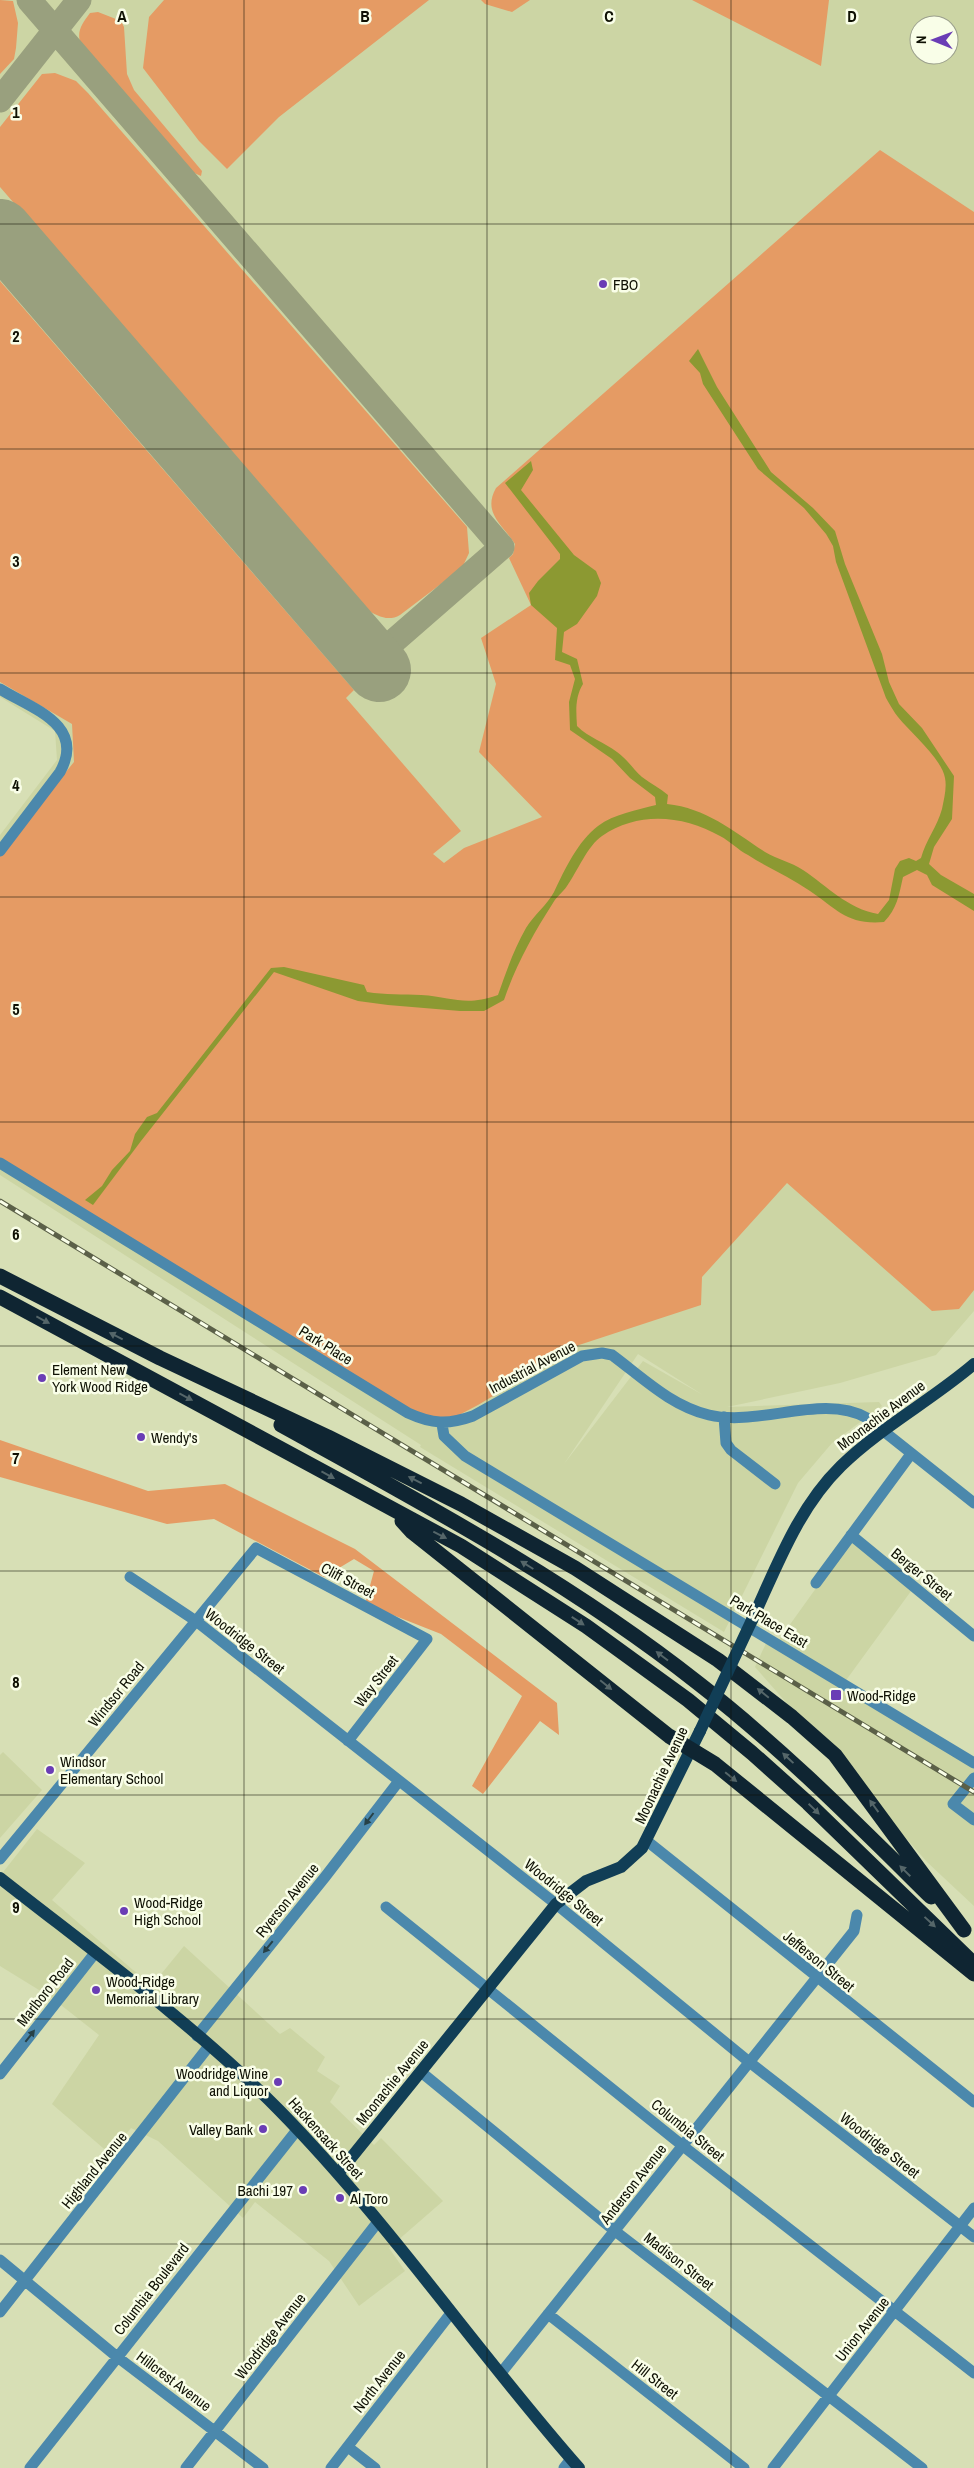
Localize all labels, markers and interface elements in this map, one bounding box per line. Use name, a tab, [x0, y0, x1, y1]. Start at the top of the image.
text: A	[117, 5, 127, 27]
text: B	[360, 5, 370, 27]
text: C	[604, 5, 614, 27]
text: D	[847, 5, 857, 27]
north arrow	[909, 15, 959, 65]
text: N	[912, 35, 930, 44]
text: 1	[12, 101, 20, 123]
place label: FBO	[613, 274, 638, 295]
marker: FBO	[597, 278, 609, 290]
text: 2	[12, 325, 20, 347]
text: 3	[12, 550, 20, 572]
text: 4	[12, 774, 20, 796]
text: 5	[12, 998, 20, 1020]
text: 6	[12, 1223, 20, 1245]
one-way arrow	[36, 1316, 50, 1324]
street label: Park Place	[295, 1320, 357, 1370]
one-way arrow	[109, 1332, 124, 1340]
street label: Industrial Avenue	[485, 1335, 579, 1399]
place label: Element New York Wood Ridge	[52, 1359, 148, 1397]
marker: Element New York Wood Ridge	[36, 1372, 48, 1384]
street label: Moonachie Avenue	[833, 1375, 929, 1455]
one-way arrow	[179, 1393, 193, 1401]
place label: Wendy's	[151, 1427, 198, 1448]
marker: Wendy's	[135, 1431, 147, 1443]
text: 7	[12, 1447, 20, 1469]
one-way arrow	[321, 1471, 336, 1479]
one-way arrow	[408, 1476, 422, 1484]
one-way arrow	[432, 1531, 447, 1539]
street label: Berger Street	[887, 1543, 957, 1606]
street label: Cliff Street	[318, 1557, 379, 1603]
one-way arrow	[521, 1560, 534, 1570]
street label: Park Place East	[726, 1589, 812, 1653]
street label: Woodridge Street	[201, 1603, 290, 1679]
one-way arrow	[571, 1616, 584, 1626]
street label: Way Street	[349, 1650, 403, 1711]
one-way arrow	[655, 1651, 669, 1661]
street label: Windsor Road	[83, 1657, 149, 1731]
text: 8	[12, 1671, 20, 1693]
one-way arrow	[599, 1680, 612, 1691]
place label: Wood-Ridge	[847, 1685, 916, 1706]
one-way arrow	[757, 1687, 770, 1698]
marker: Wood-Ridge	[829, 1688, 843, 1702]
street label: Moonachie Avenue	[629, 1723, 693, 1827]
place label: Windsor Elementary School	[60, 1751, 163, 1789]
one-way arrow	[782, 1752, 794, 1764]
marker: Windsor Elementary School	[44, 1764, 56, 1776]
one-way arrow	[724, 1772, 737, 1783]
one-way arrow	[869, 1799, 879, 1813]
one-way arrow	[808, 1803, 820, 1815]
one-way arrow	[364, 1812, 374, 1826]
street label: Woodridge Street	[520, 1854, 608, 1931]
street label: Ryerson Avenue	[251, 1858, 324, 1942]
one-way arrow	[899, 1866, 911, 1878]
place label: Wood-Ridge High School	[134, 1892, 203, 1930]
text: 9	[12, 1896, 20, 1918]
marker: Wood-Ridge High School	[118, 1905, 130, 1917]
one-way arrow	[924, 1917, 937, 1928]
street label: Jefferson Street	[779, 1926, 860, 1997]
one-way arrow	[263, 1940, 274, 1953]
street label: Marlboro Road	[12, 1953, 78, 2031]
place label: Wood-Ridge Memorial Library	[106, 1971, 200, 2009]
marker: Wood-Ridge Memorial Library	[90, 1984, 102, 1996]
one-way arrow	[25, 2029, 35, 2043]
street label: Moonachie Avenue	[351, 2034, 433, 2129]
place label: Woodridge Wine and Liquor	[176, 2063, 268, 2101]
marker: Woodridge Wine and Liquor	[272, 2076, 284, 2088]
street label: Hackensack Street	[284, 2093, 369, 2184]
street label: Columbia Street	[647, 2094, 730, 2166]
street label: Woodridge Street	[836, 2107, 925, 2183]
place label: Valley Bank	[189, 2119, 254, 2140]
marker: Valley Bank	[257, 2123, 269, 2135]
street label: Highland Avenue	[56, 2127, 132, 2213]
street label: Anderson Avenue	[594, 2139, 671, 2229]
place label: Bachi 197	[238, 2180, 293, 2201]
marker: Bachi 197	[297, 2184, 309, 2196]
place label: Al Toro	[349, 2188, 388, 2209]
marker: Al Toro	[334, 2192, 346, 2204]
street label: Madison Street	[640, 2227, 719, 2295]
street label: Columbia Boulevard	[108, 2239, 194, 2339]
street label: Woodridge Avenue	[230, 2288, 310, 2384]
street label: Union Avenue	[830, 2292, 894, 2366]
street label: North Avenue	[348, 2345, 410, 2417]
street label: Hillcrest Avenue	[132, 2346, 216, 2416]
street label: Hill Street	[627, 2354, 683, 2404]

